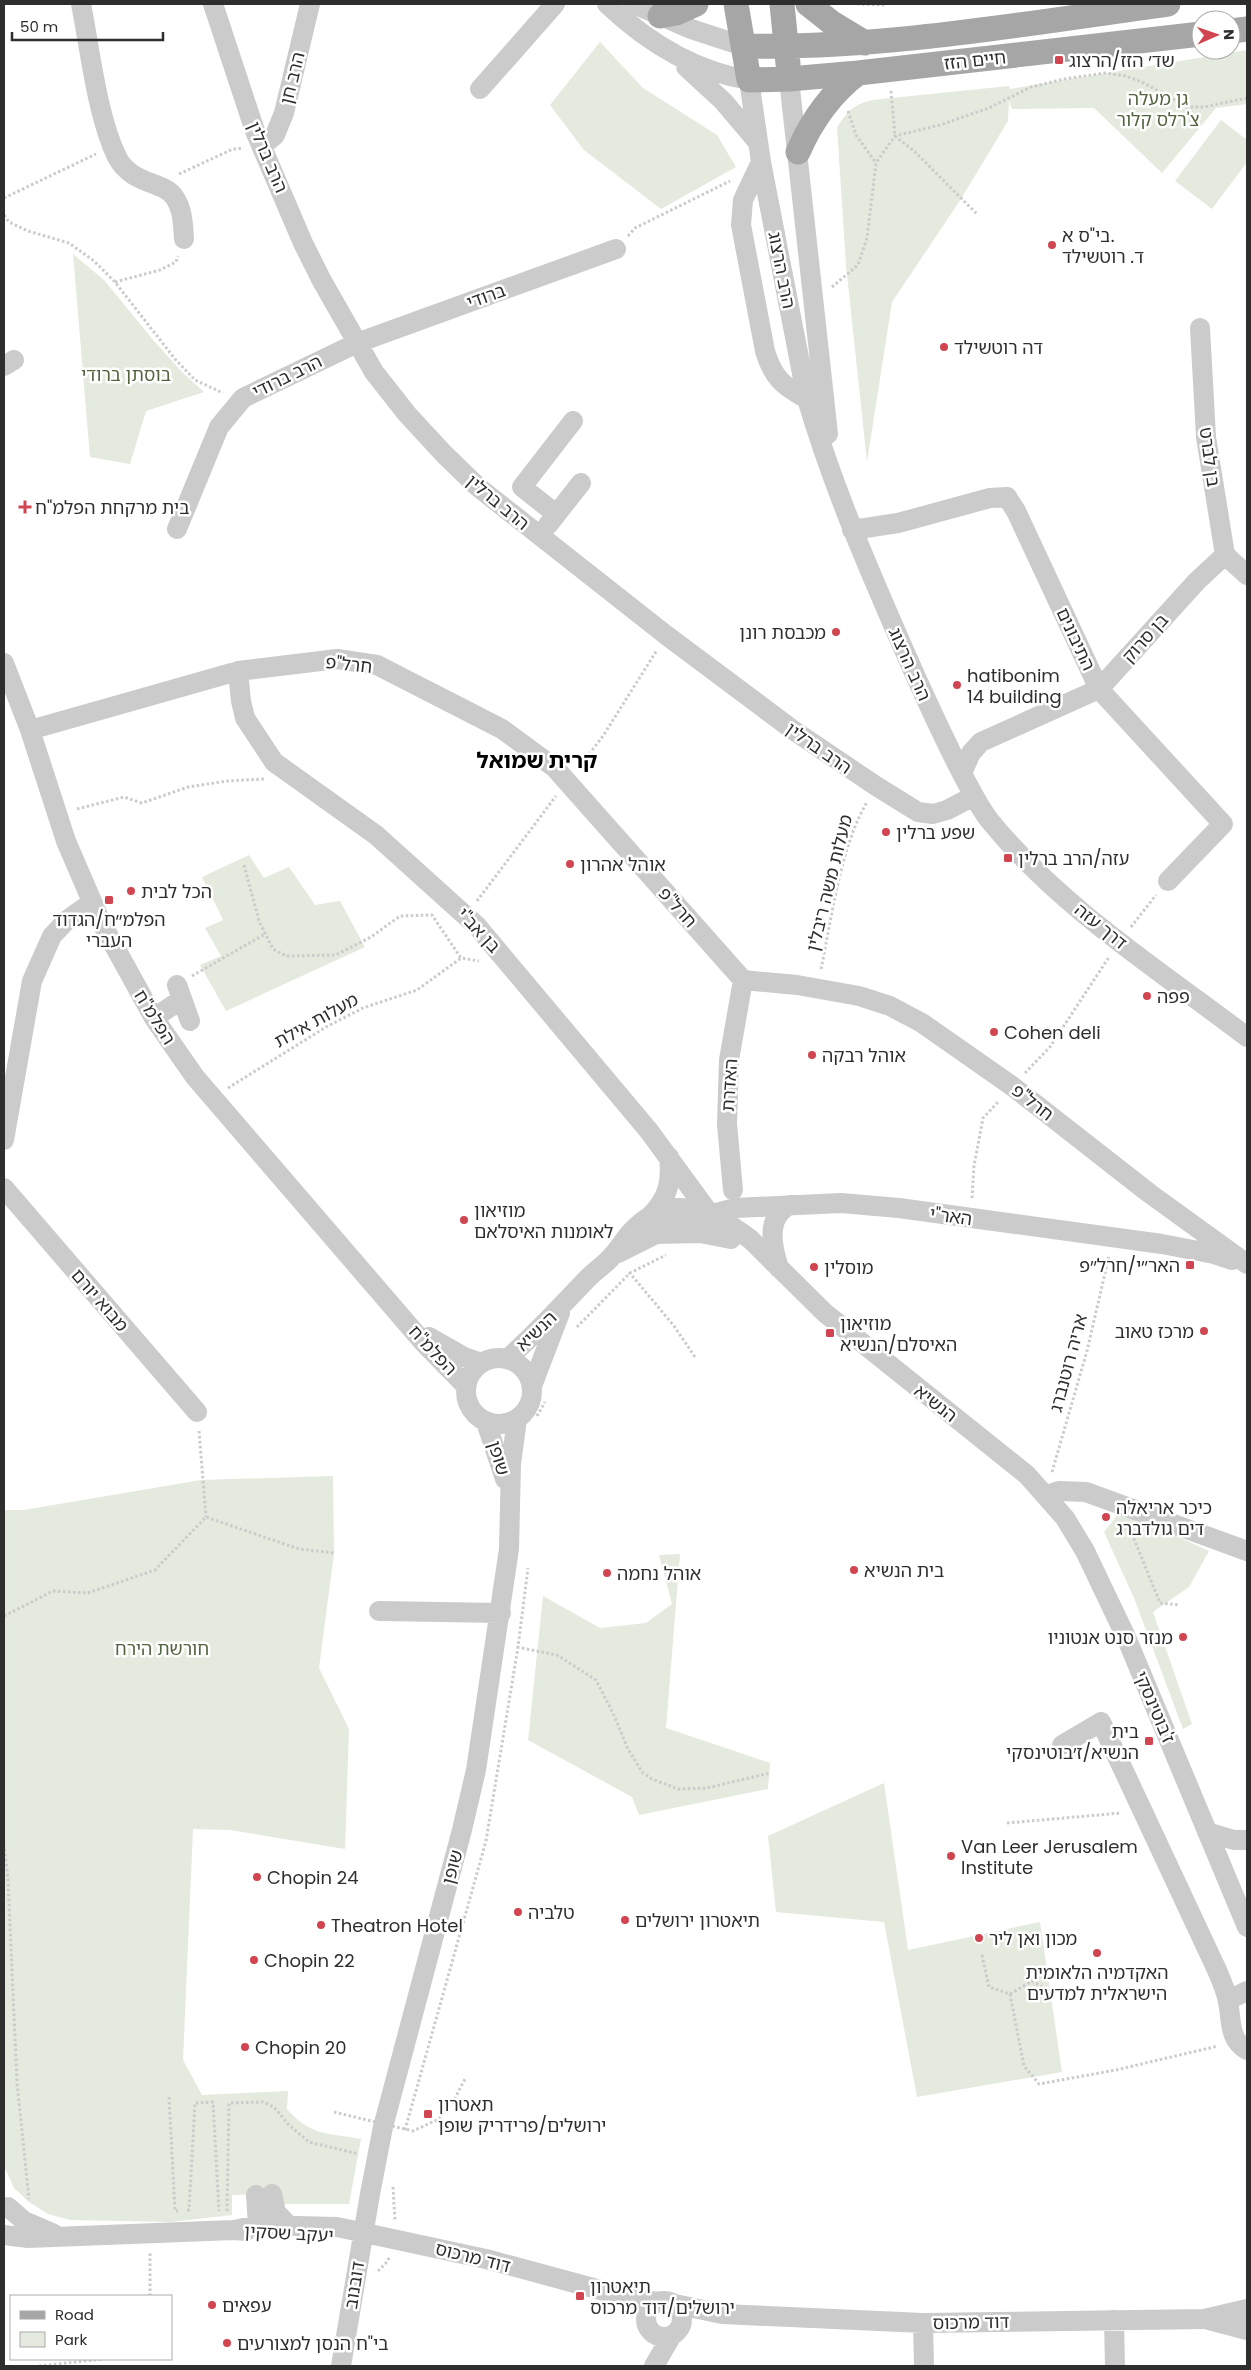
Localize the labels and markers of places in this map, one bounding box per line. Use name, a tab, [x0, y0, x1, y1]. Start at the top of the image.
place label: שד׳ הזז/הרצוג	[1069, 48, 1175, 73]
marker: שד׳ הזז/הרצוג	[1053, 54, 1065, 66]
place label: בי"ס א. ד. רוטשילד	[1062, 223, 1144, 269]
marker: בי"ס א. ד. רוטשילד	[1046, 239, 1058, 251]
place label: דה רוטשילד	[954, 335, 1043, 360]
marker: דה רוטשילד	[938, 341, 950, 353]
place label: בית מרקחת הפלמ"ח	[35, 495, 189, 520]
marker: בית מרקחת הפלמ"ח	[19, 501, 31, 513]
place label: מכבסת רונן	[739, 620, 826, 645]
marker: מכבסת רונן	[830, 626, 842, 638]
place label: hatibonim 14 building	[967, 663, 1062, 709]
marker: hatibonim 14 building	[951, 679, 963, 691]
place label: שפע ברלין	[896, 820, 975, 845]
marker: שפע ברלין	[880, 826, 892, 838]
place label: עזה/הרב ברלין	[1018, 846, 1129, 871]
place label: אוהל אהרון	[580, 852, 666, 877]
marker: עזה/הרב ברלין	[1002, 852, 1014, 864]
marker: אוהל אהרון	[564, 858, 576, 870]
place label: הכל לבית	[141, 879, 212, 904]
marker: הכל לבית	[125, 885, 137, 897]
marker: הפלמ״ח/הגדוד העברי	[103, 894, 115, 906]
place label: הפלמ״ח/הגדוד העברי	[52, 907, 166, 953]
place label: פפה	[1157, 984, 1190, 1009]
marker: פפה	[1141, 990, 1153, 1002]
place label: Cohen deli	[1004, 1020, 1101, 1045]
marker: Cohen deli	[988, 1026, 1000, 1038]
place label: אוהל רבקה	[822, 1043, 906, 1068]
marker: אוהל רבקה	[806, 1049, 818, 1061]
place label: מוזיאון לאומנות האיסלאם	[474, 1198, 614, 1244]
marker: מוזיאון לאומנות האיסלאם	[458, 1214, 470, 1226]
place label: האר״י/חרל״פ	[1079, 1253, 1180, 1278]
place label: מוסלין	[824, 1255, 873, 1280]
marker: האר״י/חרל״פ	[1184, 1259, 1196, 1271]
marker: מוסלין	[808, 1261, 820, 1273]
place label: מוזיאון האיסלם/הנשיא	[840, 1311, 957, 1357]
place label: מרכז טאוב	[1115, 1319, 1194, 1344]
marker: מרכז טאוב	[1198, 1325, 1210, 1337]
marker: מוזיאון האיסלם/הנשיא	[824, 1327, 836, 1339]
place label: כיכר אריאלה דים גולדברג	[1116, 1495, 1212, 1541]
marker: כיכר אריאלה דים גולדברג	[1100, 1511, 1112, 1523]
place label: בית הנשיא	[864, 1558, 944, 1583]
place label: אוהל נחמה	[617, 1561, 701, 1586]
marker: בית הנשיא	[848, 1564, 860, 1576]
marker: אוהל נחמה	[601, 1567, 613, 1579]
place label: מנזר סנט אנטוניו	[1048, 1625, 1173, 1650]
marker: מנזר סנט אנטוניו	[1177, 1631, 1189, 1643]
place label: בית הנשיא/ז׳בוטינסקי	[1006, 1719, 1139, 1765]
marker: בית הנשיא/ז׳בוטינסקי	[1143, 1735, 1155, 1747]
place label: Van Leer Jerusalem Institute	[961, 1834, 1138, 1880]
marker: Van Leer Jerusalem Institute	[945, 1850, 957, 1862]
place label: Chopin 24	[267, 1865, 359, 1890]
marker: Chopin 24	[251, 1871, 263, 1883]
place label: טלביה	[528, 1900, 575, 1925]
marker: טלביה	[512, 1906, 524, 1918]
place label: תיאטרון ירושלים	[635, 1908, 760, 1933]
place label: Theatron Hotel	[331, 1913, 463, 1938]
marker: תיאטרון ירושלים	[619, 1914, 631, 1926]
marker: Theatron Hotel	[315, 1919, 327, 1931]
place label: מכון ואן ליר	[989, 1926, 1077, 1951]
marker: מכון ואן ליר	[973, 1932, 985, 1944]
marker: האקדמיה הלאומית הישראלית למדעים	[1091, 1947, 1103, 1959]
place label: Chopin 22	[264, 1948, 355, 1973]
marker: Chopin 22	[248, 1954, 260, 1966]
place label: האקדמיה הלאומית הישראלית למדעים	[1026, 1960, 1168, 2006]
place label: Chopin 20	[255, 2035, 347, 2060]
marker: Chopin 20	[239, 2041, 251, 2053]
place label: תאטרון ירושלים/פרידריק שופן	[438, 2092, 606, 2138]
marker: תאטרון ירושלים/פרידריק שופן	[422, 2108, 434, 2120]
place label: תיאטרון ירושלים/דוד מרכוס	[590, 2274, 735, 2320]
marker: תיאטרון ירושלים/דוד מרכוס	[574, 2290, 586, 2302]
place label: עפאים	[222, 2293, 272, 2318]
marker: עפאים	[206, 2299, 218, 2311]
place label: בי"ח הנסן למצורעים	[237, 2331, 389, 2356]
marker: בי"ח הנסן למצורעים	[221, 2337, 233, 2349]

